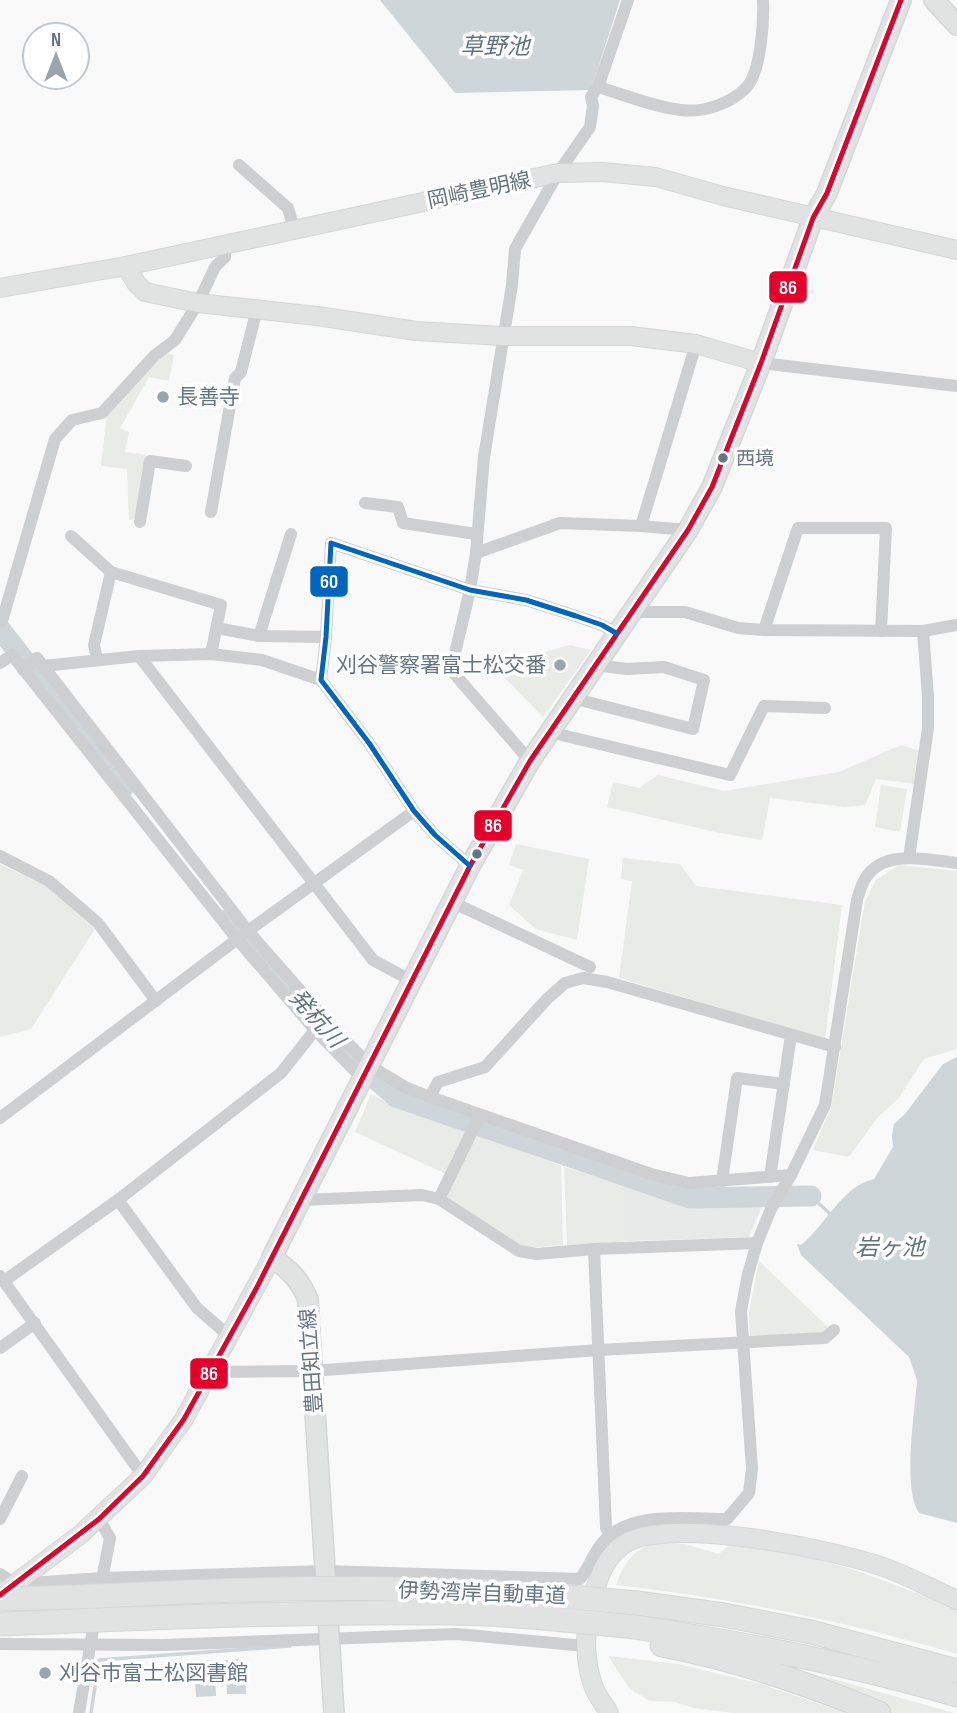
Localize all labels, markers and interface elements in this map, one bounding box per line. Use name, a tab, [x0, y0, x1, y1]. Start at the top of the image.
north arrow	[21, 21, 91, 91]
text: N	[51, 29, 61, 52]
water label: 草野池	[461, 33, 532, 61]
street label: 岡崎豊明線	[425, 167, 533, 214]
line badge: 86	[768, 270, 808, 304]
text: 86	[779, 277, 797, 300]
place label: 長善寺	[177, 385, 240, 410]
marker: 長善寺	[155, 389, 171, 405]
place label: 西境	[736, 448, 774, 471]
marker: 西境	[716, 451, 730, 465]
line badge: 60	[309, 565, 349, 598]
text: 60	[320, 571, 338, 594]
place label: 刈谷警察署富士松交番	[336, 653, 546, 678]
marker: 刈谷警察署富士松交番	[552, 657, 568, 673]
line badge: 86	[473, 809, 513, 842]
text: 86	[484, 815, 502, 838]
unlabelled marker	[470, 847, 484, 861]
water label: 発杭川	[283, 984, 352, 1056]
water label: 岩ヶ池	[856, 1234, 927, 1262]
street label: 豊田知立線	[295, 1308, 328, 1414]
line badge: 86	[189, 1357, 229, 1390]
text: 86	[200, 1363, 218, 1386]
street label: 伊勢湾岸自動車道	[398, 1578, 566, 1609]
place label: 刈谷市富士松図書館	[59, 1661, 248, 1686]
marker: 刈谷市富士松図書館	[37, 1665, 53, 1681]

